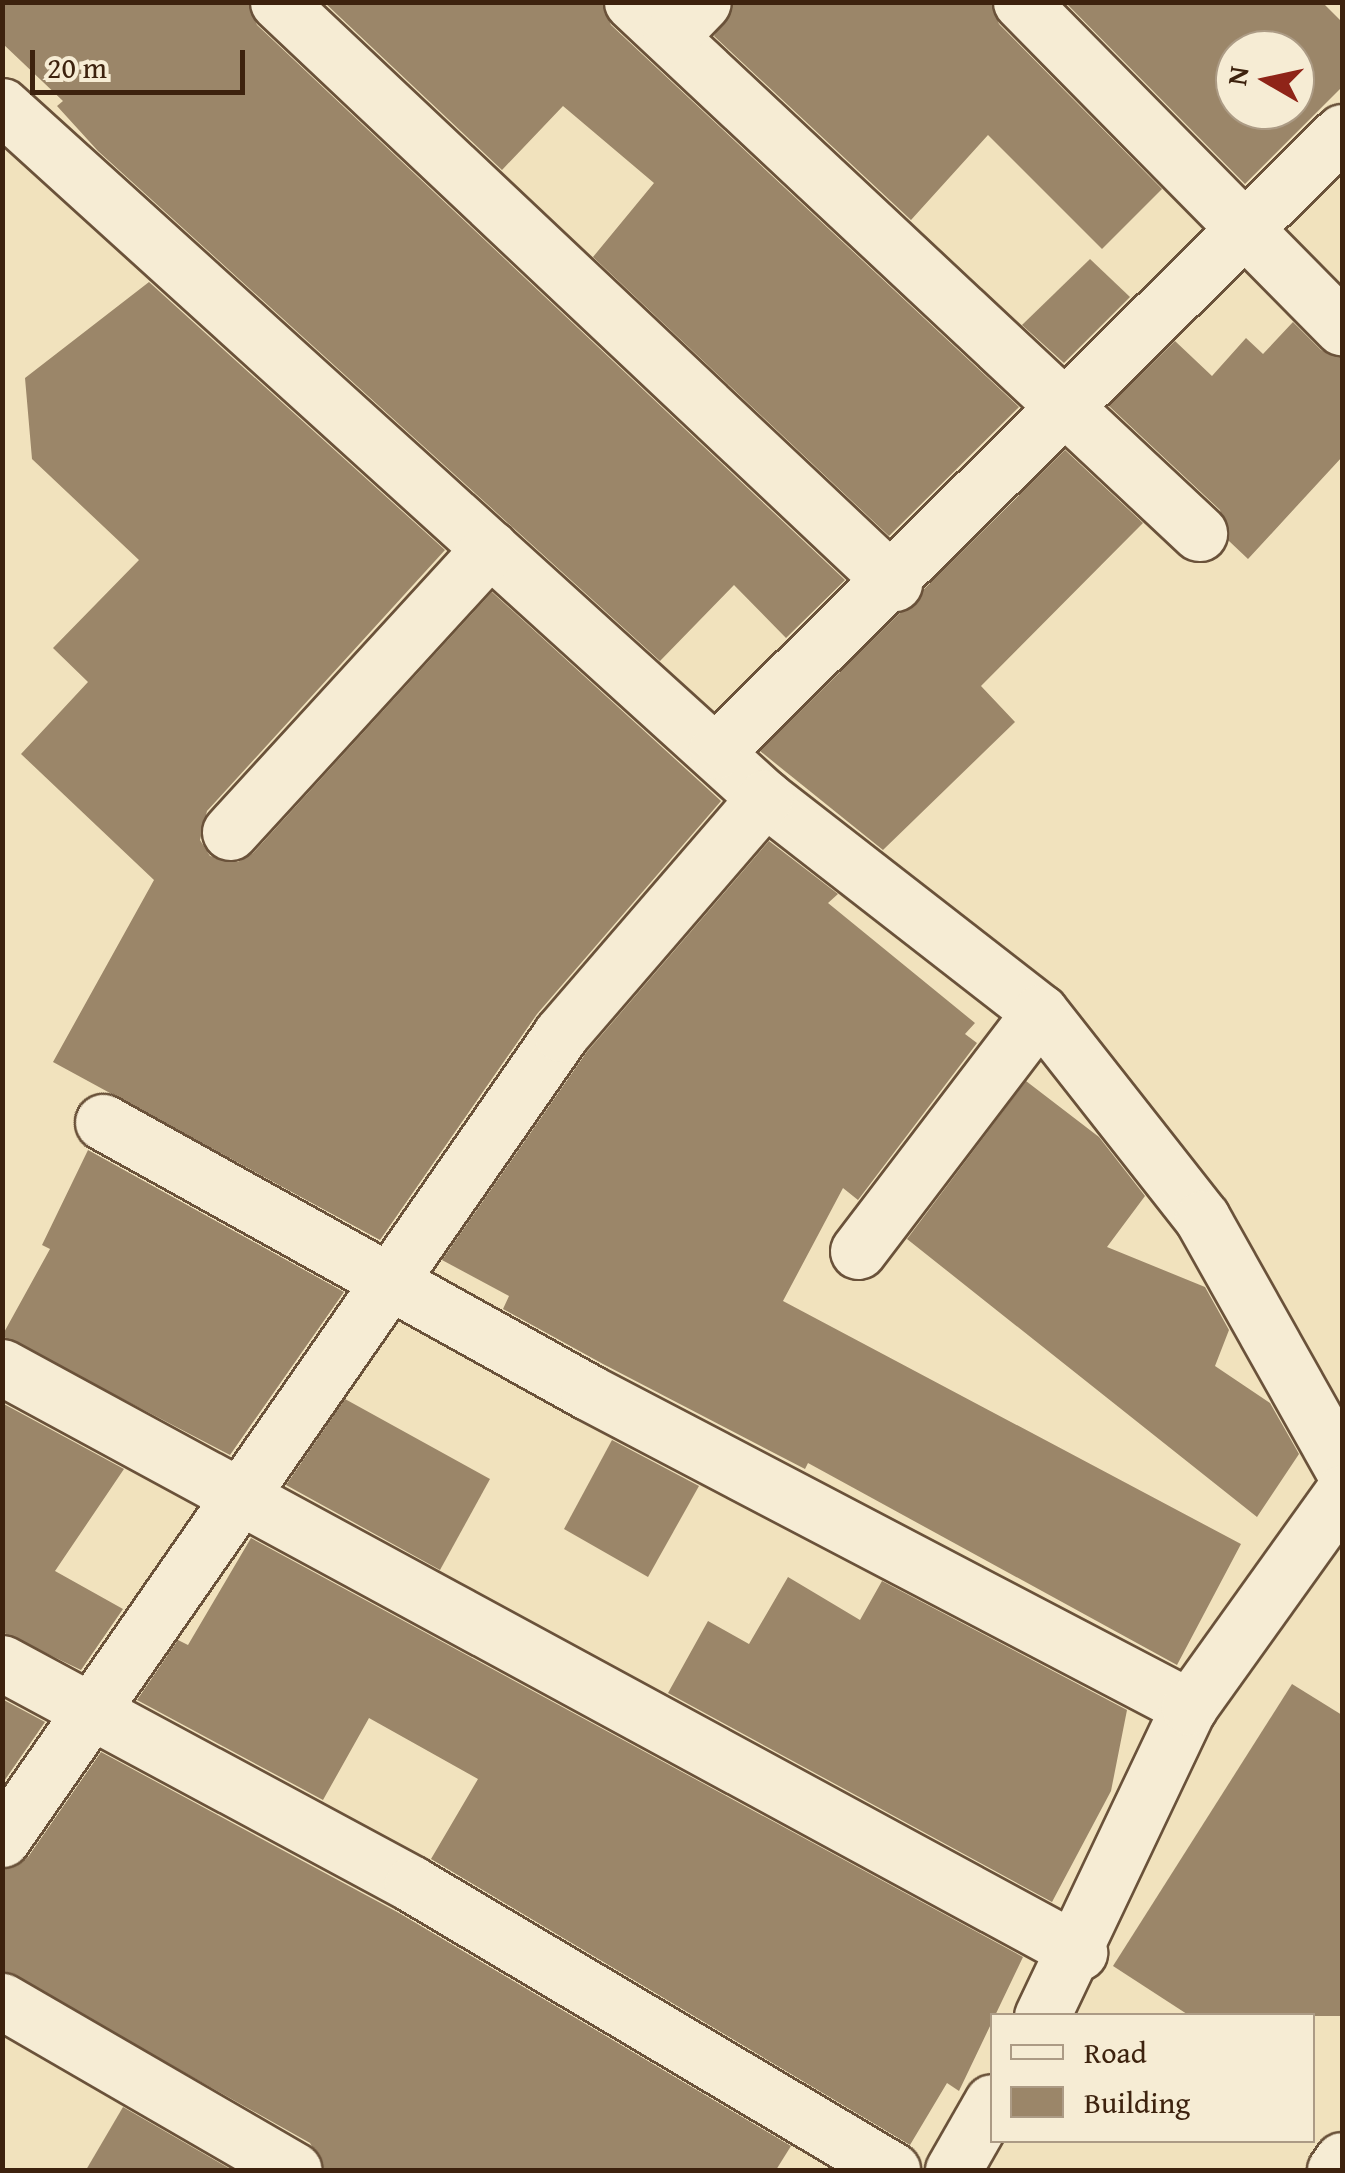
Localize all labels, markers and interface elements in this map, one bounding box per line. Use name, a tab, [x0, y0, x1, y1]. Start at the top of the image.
scale bar	[35, 30, 250, 92]
north arrow	[1215, 30, 1315, 130]
text: 20 m	[47, 45, 107, 89]
text: N	[1215, 63, 1259, 88]
legend	[990, 2013, 1315, 2143]
text: Road	[1084, 2030, 1147, 2074]
text: Building	[1084, 2080, 1190, 2124]

